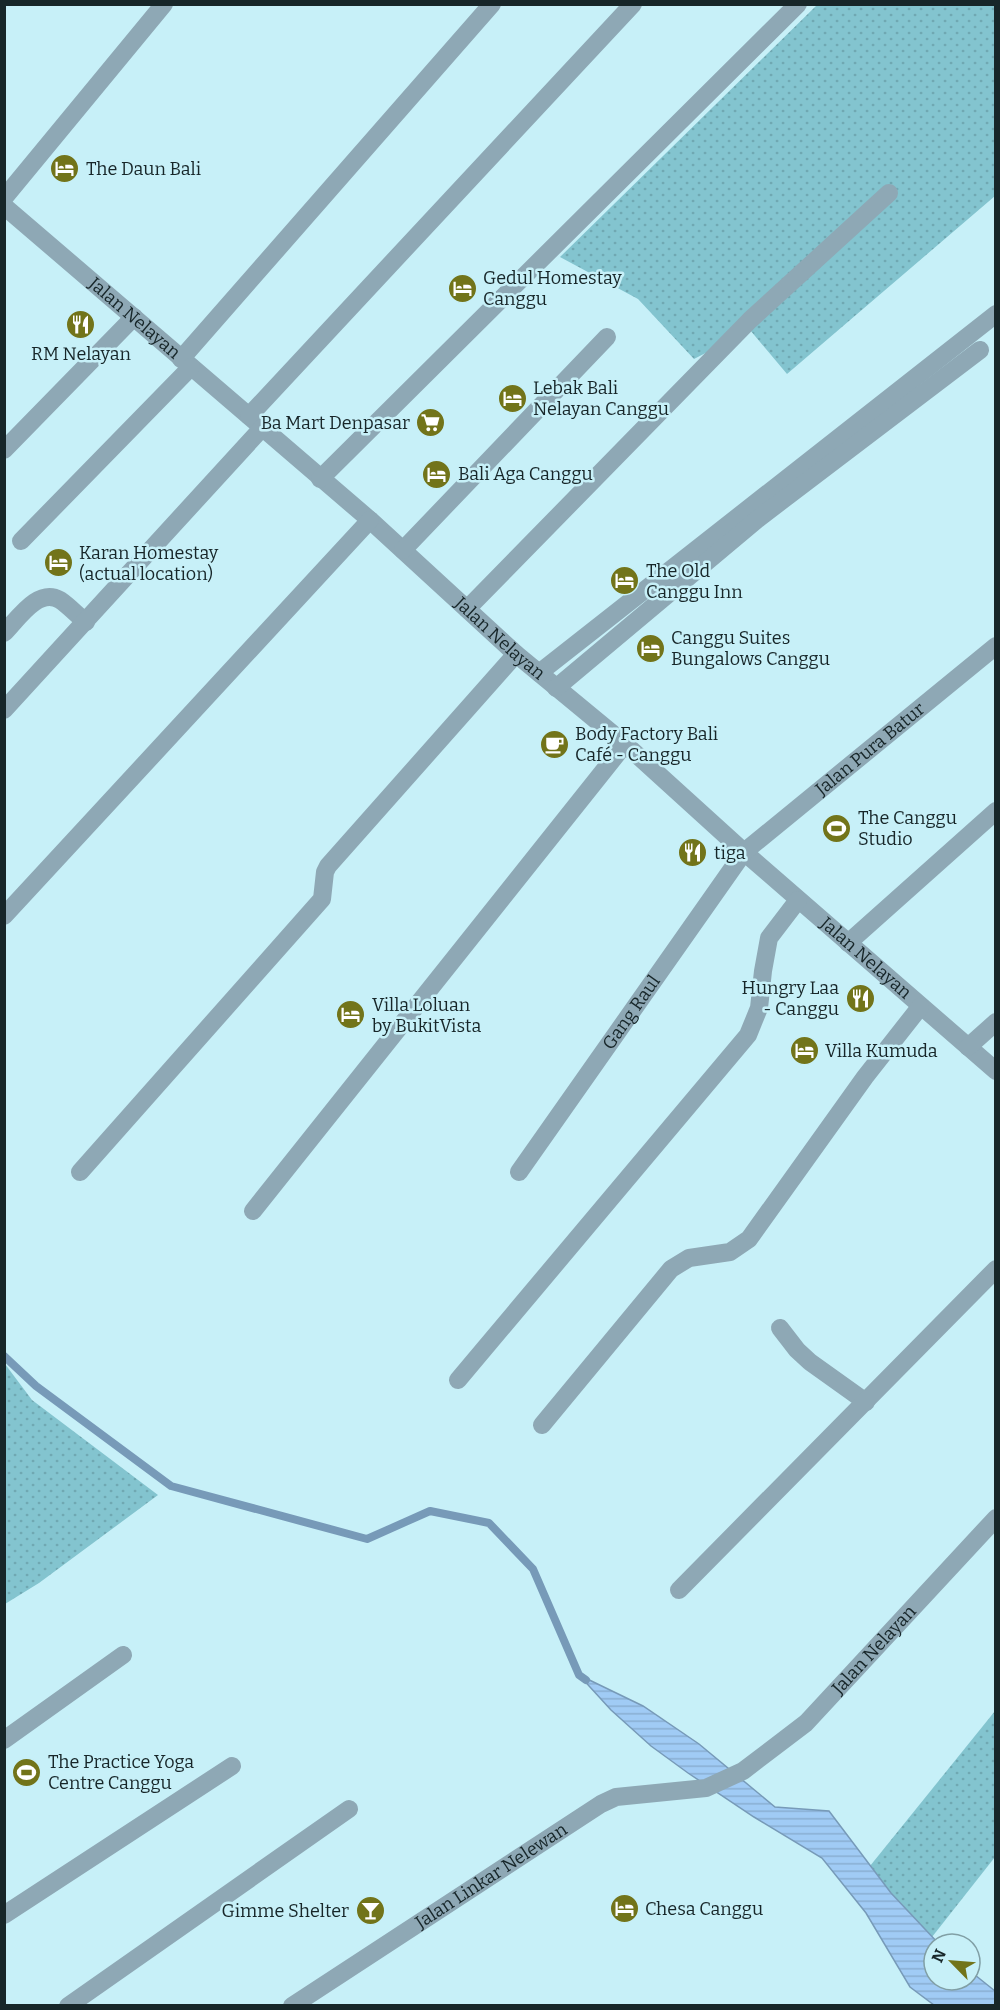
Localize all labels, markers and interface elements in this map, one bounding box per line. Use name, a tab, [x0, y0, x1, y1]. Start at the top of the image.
hotel icon: The Daun Bali	[49, 153, 81, 185]
place label: The Daun Bali	[86, 158, 201, 180]
place label: Gedul Homestay Canggu	[483, 267, 622, 310]
street label: Jalan Nelayan	[83, 272, 185, 364]
hotel icon: Gedul Homestay Canggu	[446, 272, 478, 304]
restaurant icon: RM Nelayan	[65, 309, 97, 341]
place label: RM Nelayan	[31, 343, 132, 365]
place label: Lebak Bali Nelayan Canggu	[533, 377, 669, 420]
hotel icon: Lebak Bali Nelayan Canggu	[496, 382, 528, 414]
supermarket icon: Ba Mart Denpasar	[415, 407, 447, 439]
place label: Ba Mart Denpasar	[261, 412, 410, 434]
hotel icon: Bali Aga Canggu	[421, 458, 453, 490]
place label: Bali Aga Canggu	[458, 463, 593, 485]
place label: Karan Homestay (actual location)	[79, 542, 219, 585]
hotel icon: Karan Homestay (actual location)	[42, 547, 74, 579]
place label: The Old Canggu Inn	[646, 560, 743, 603]
hotel icon: The Old Canggu Inn	[609, 565, 641, 597]
street label: Jalan Nelayan	[449, 592, 550, 685]
place label: Canggu Suites Bungalows Canggu	[671, 627, 830, 670]
hotel icon: Canggu Suites Bungalows Canggu	[634, 632, 666, 664]
street label: Jalan Pura Batur	[810, 698, 929, 801]
place label: Body Factory Bali Café - Canggu	[575, 723, 718, 766]
cafe icon: Body Factory Bali Café - Canggu	[538, 728, 570, 760]
place label: The Canggu Studio	[858, 807, 957, 850]
sports icon: The Canggu Studio	[821, 812, 853, 844]
restaurant icon: tiga	[677, 837, 709, 869]
place label: tiga	[714, 842, 746, 864]
street label: Jalan Nelayan	[815, 912, 917, 1004]
street label: Gang Raul	[598, 971, 665, 1054]
place label: Hungry Laa - Canggu	[742, 977, 839, 1020]
restaurant icon: Hungry Laa - Canggu	[844, 982, 876, 1014]
place label: Villa Loluan by BukitVista	[372, 994, 481, 1037]
hotel icon: Villa Loluan by BukitVista	[335, 999, 367, 1031]
hotel icon: Villa Kumuda	[788, 1035, 820, 1067]
place label: Villa Kumuda	[825, 1040, 938, 1062]
street label: Jalan Nelayan	[826, 1600, 921, 1700]
place label: The Practice Yoga Centre Canggu	[48, 1751, 194, 1794]
sports icon: The Practice Yoga Centre Canggu	[11, 1756, 43, 1788]
street label: Jalan Linkar Nelewan	[410, 1818, 572, 1934]
hotel icon: Chesa Canggu	[608, 1893, 640, 1925]
bar icon: Gimme Shelter	[354, 1895, 386, 1927]
place label: Chesa Canggu	[645, 1898, 763, 1920]
place label: Gimme Shelter	[221, 1900, 349, 1922]
north arrow	[922, 1932, 982, 1992]
text: N	[928, 1946, 950, 1965]

